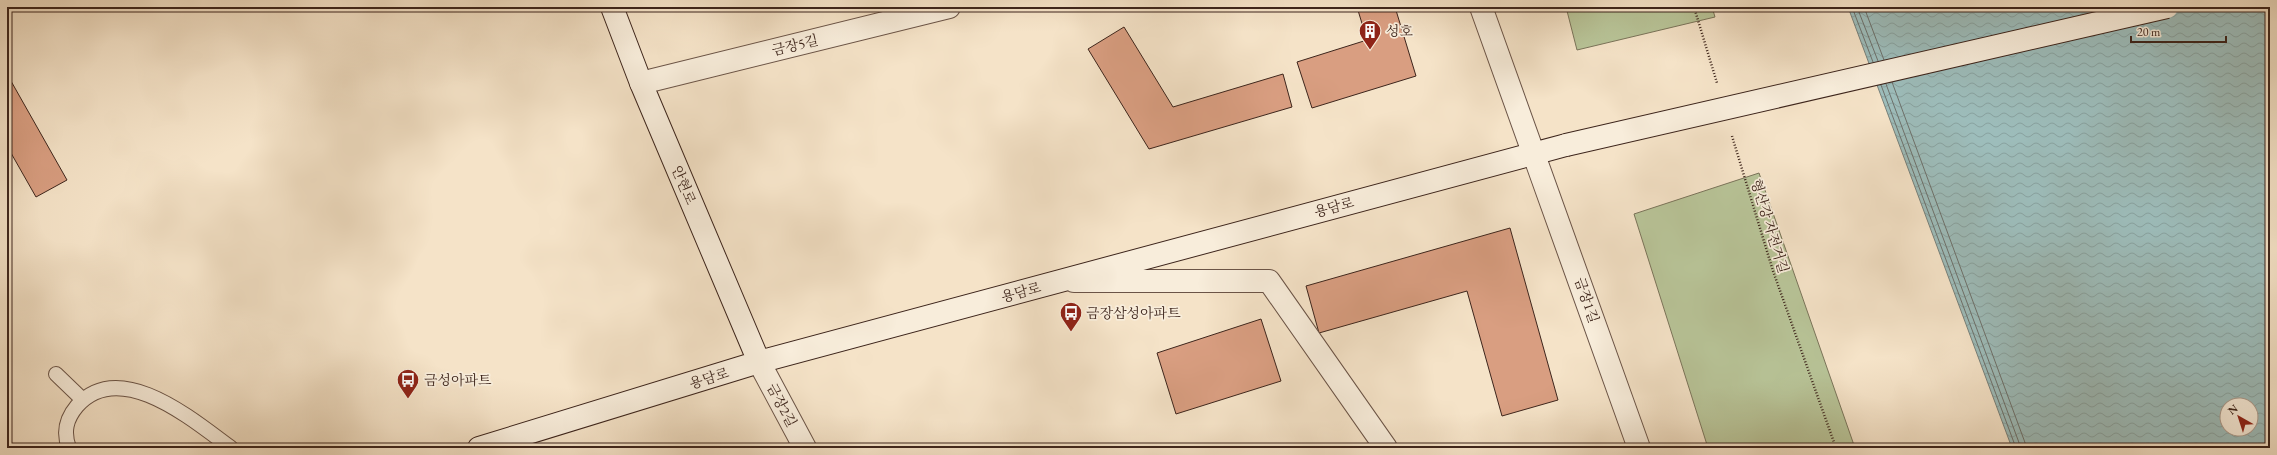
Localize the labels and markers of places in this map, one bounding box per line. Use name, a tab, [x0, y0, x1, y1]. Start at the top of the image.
building icon: 성호	[1357, 18, 1383, 51]
place label: 성호	[1386, 22, 1414, 40]
bus stop icon: 금장삼성아파트	[1058, 300, 1084, 333]
place label: 금장삼성아파트	[1086, 304, 1181, 322]
bus stop icon: 금성아파트	[395, 367, 421, 400]
place label: 금성아파트	[424, 371, 492, 389]

